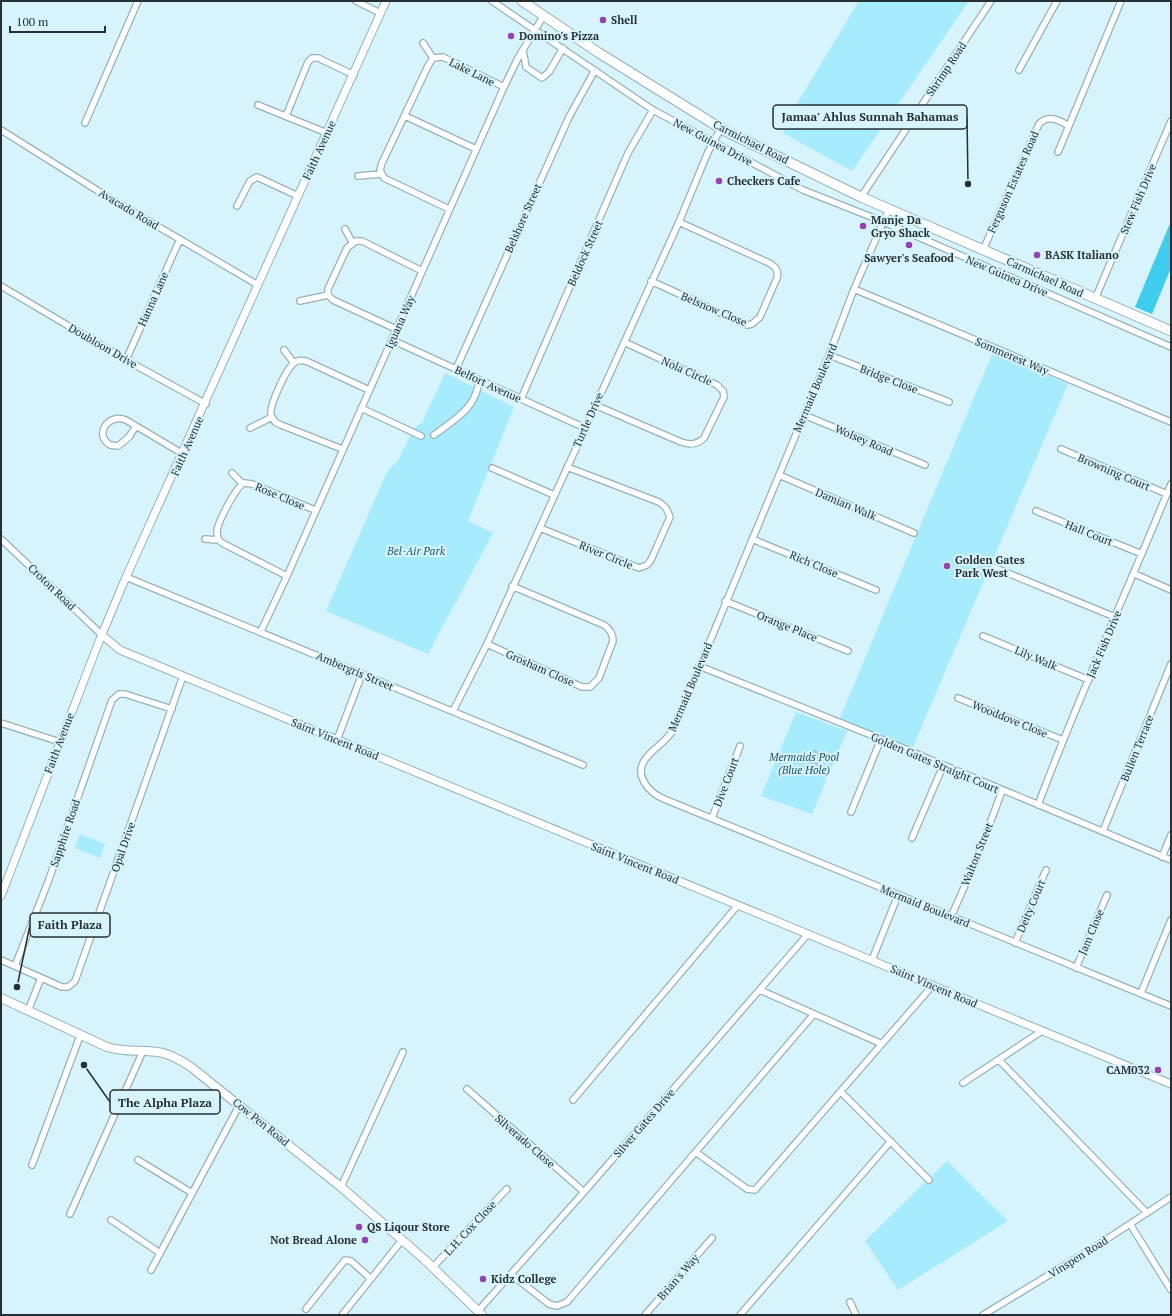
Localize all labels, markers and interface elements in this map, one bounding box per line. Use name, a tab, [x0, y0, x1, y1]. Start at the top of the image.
scale bar	[10, 8, 105, 34]
place label: Shell	[611, 13, 638, 27]
text: 100 m	[16, 14, 49, 29]
marker: Shell	[598, 15, 608, 25]
place label: Domino's Pizza	[519, 29, 599, 43]
marker: Domino's Pizza	[506, 31, 516, 41]
street label: Shrimp Road	[923, 39, 969, 99]
street label: Lake Lane	[447, 55, 498, 89]
callout: Jamaa' Ahlus Sunnah Bahamas	[773, 105, 967, 129]
text: Jamaa' Ahlus Sunnah Bahamas	[782, 109, 959, 124]
street label: New Guinea Drive	[671, 115, 756, 169]
street label: Carmichael Road	[711, 117, 791, 167]
street label: Faith Avenue	[299, 118, 339, 182]
street label: Ferguson Estates Road	[984, 129, 1042, 235]
street label: Stew Fish Drive	[1117, 161, 1159, 237]
place label: Checkers Cafe	[727, 174, 801, 188]
marker: Checkers Cafe	[714, 176, 724, 186]
street label: Belshore Street	[501, 181, 545, 255]
street label: Avacado Road	[96, 186, 162, 232]
place label: Manje Da Gryo Shack	[871, 213, 930, 240]
street label: Beldock Street	[564, 218, 606, 288]
marker: Manje Da Gryo Shack	[858, 221, 868, 231]
marker: Sawyer's Seafood	[904, 240, 914, 250]
place label: BASK Italiano	[1045, 248, 1119, 262]
marker: BASK Italiano	[1032, 250, 1042, 260]
place label: Sawyer's Seafood	[864, 251, 954, 265]
street label: New Guinea Drive	[964, 252, 1051, 300]
street label: Carmichael Road	[1004, 254, 1086, 300]
street label: Hanna Lane	[135, 269, 171, 329]
street label: Belsnow Close	[679, 289, 750, 329]
street label: Iguana Way	[382, 293, 418, 351]
street label: Doubloon Drive	[66, 321, 140, 372]
street label: Sommerest Way	[973, 334, 1051, 378]
street label: Mermaid Boulevard	[790, 341, 840, 435]
street label: Nola Circle	[659, 354, 715, 389]
street label: Belfort Avenue	[452, 362, 524, 406]
street label: Bridge Close	[858, 362, 920, 397]
street label: Turtle Drive	[570, 390, 607, 450]
street label: Faith Avenue	[168, 414, 207, 478]
street label: Wolsey Road	[833, 421, 895, 459]
street label: Browning Court	[1076, 450, 1152, 494]
street label: Rose Close	[253, 479, 307, 513]
street label: Damian Walk	[813, 485, 879, 523]
street label: Hall Court	[1063, 517, 1115, 549]
street label: River Circle	[577, 538, 635, 572]
park label: Bel-Air Park	[386, 544, 446, 558]
street label: Rich Close	[788, 548, 841, 581]
place label: Golden Gates Park West	[955, 553, 1025, 580]
street label: Croton Road	[25, 561, 79, 613]
marker: Golden Gates Park West	[942, 561, 952, 571]
street label: Orange Place	[755, 607, 820, 645]
street label: Jack Fish Drive	[1083, 608, 1125, 680]
street label: Mermaid Boulevard	[665, 640, 715, 734]
street label: Lily Walk	[1013, 643, 1060, 673]
street label: Grosham Close	[504, 647, 577, 690]
street label: Ambergris Street	[314, 648, 396, 694]
street label: Wooddove Close	[970, 697, 1050, 741]
street label: Faith Avenue	[41, 710, 77, 775]
street label: Bullen Terrace	[1117, 712, 1157, 783]
street label: Saint Vincent Road	[289, 715, 381, 763]
street label: Golden Gates Straight Court	[869, 730, 1001, 796]
park label: Mermaids Pool (Blue Hole)	[768, 750, 839, 777]
street label: Dive Court	[710, 755, 742, 809]
street label: Sapphire Road	[47, 797, 83, 869]
street label: Opal Drive	[108, 820, 138, 874]
street label: Walton Street	[958, 820, 996, 888]
street label: Saint Vincent Road	[589, 839, 681, 887]
street label: Deity Court	[1014, 877, 1048, 935]
street label: Mermaid Boulevard	[878, 882, 972, 930]
street label: Jam Close	[1075, 907, 1107, 957]
callout: Faith Plaza	[30, 913, 110, 937]
text: Faith Plaza	[38, 917, 103, 932]
street label: Saint Vincent Road	[888, 961, 980, 1011]
place label: CAM032	[1106, 1063, 1150, 1077]
marker: CAM032	[1153, 1065, 1163, 1075]
street label: Silver Gates Drive	[610, 1085, 678, 1160]
callout: The Alpha Plaza	[110, 1090, 220, 1114]
text: The Alpha Plaza	[118, 1095, 212, 1110]
street label: Cow Pen Road	[230, 1095, 292, 1149]
street label: Silverado Close	[492, 1111, 558, 1171]
street label: L.H. Cox Close	[441, 1197, 499, 1259]
place label: QS Liqour Store	[367, 1220, 450, 1234]
marker: QS Liqour Store	[354, 1222, 364, 1232]
place label: Not Bread Alone	[270, 1233, 357, 1247]
street label: Vinspen Road	[1046, 1233, 1110, 1281]
marker: Not Bread Alone	[360, 1235, 370, 1245]
street label: Brian's Way	[654, 1251, 702, 1303]
place label: Kidz College	[491, 1272, 557, 1286]
marker: Kidz College	[478, 1274, 488, 1284]

